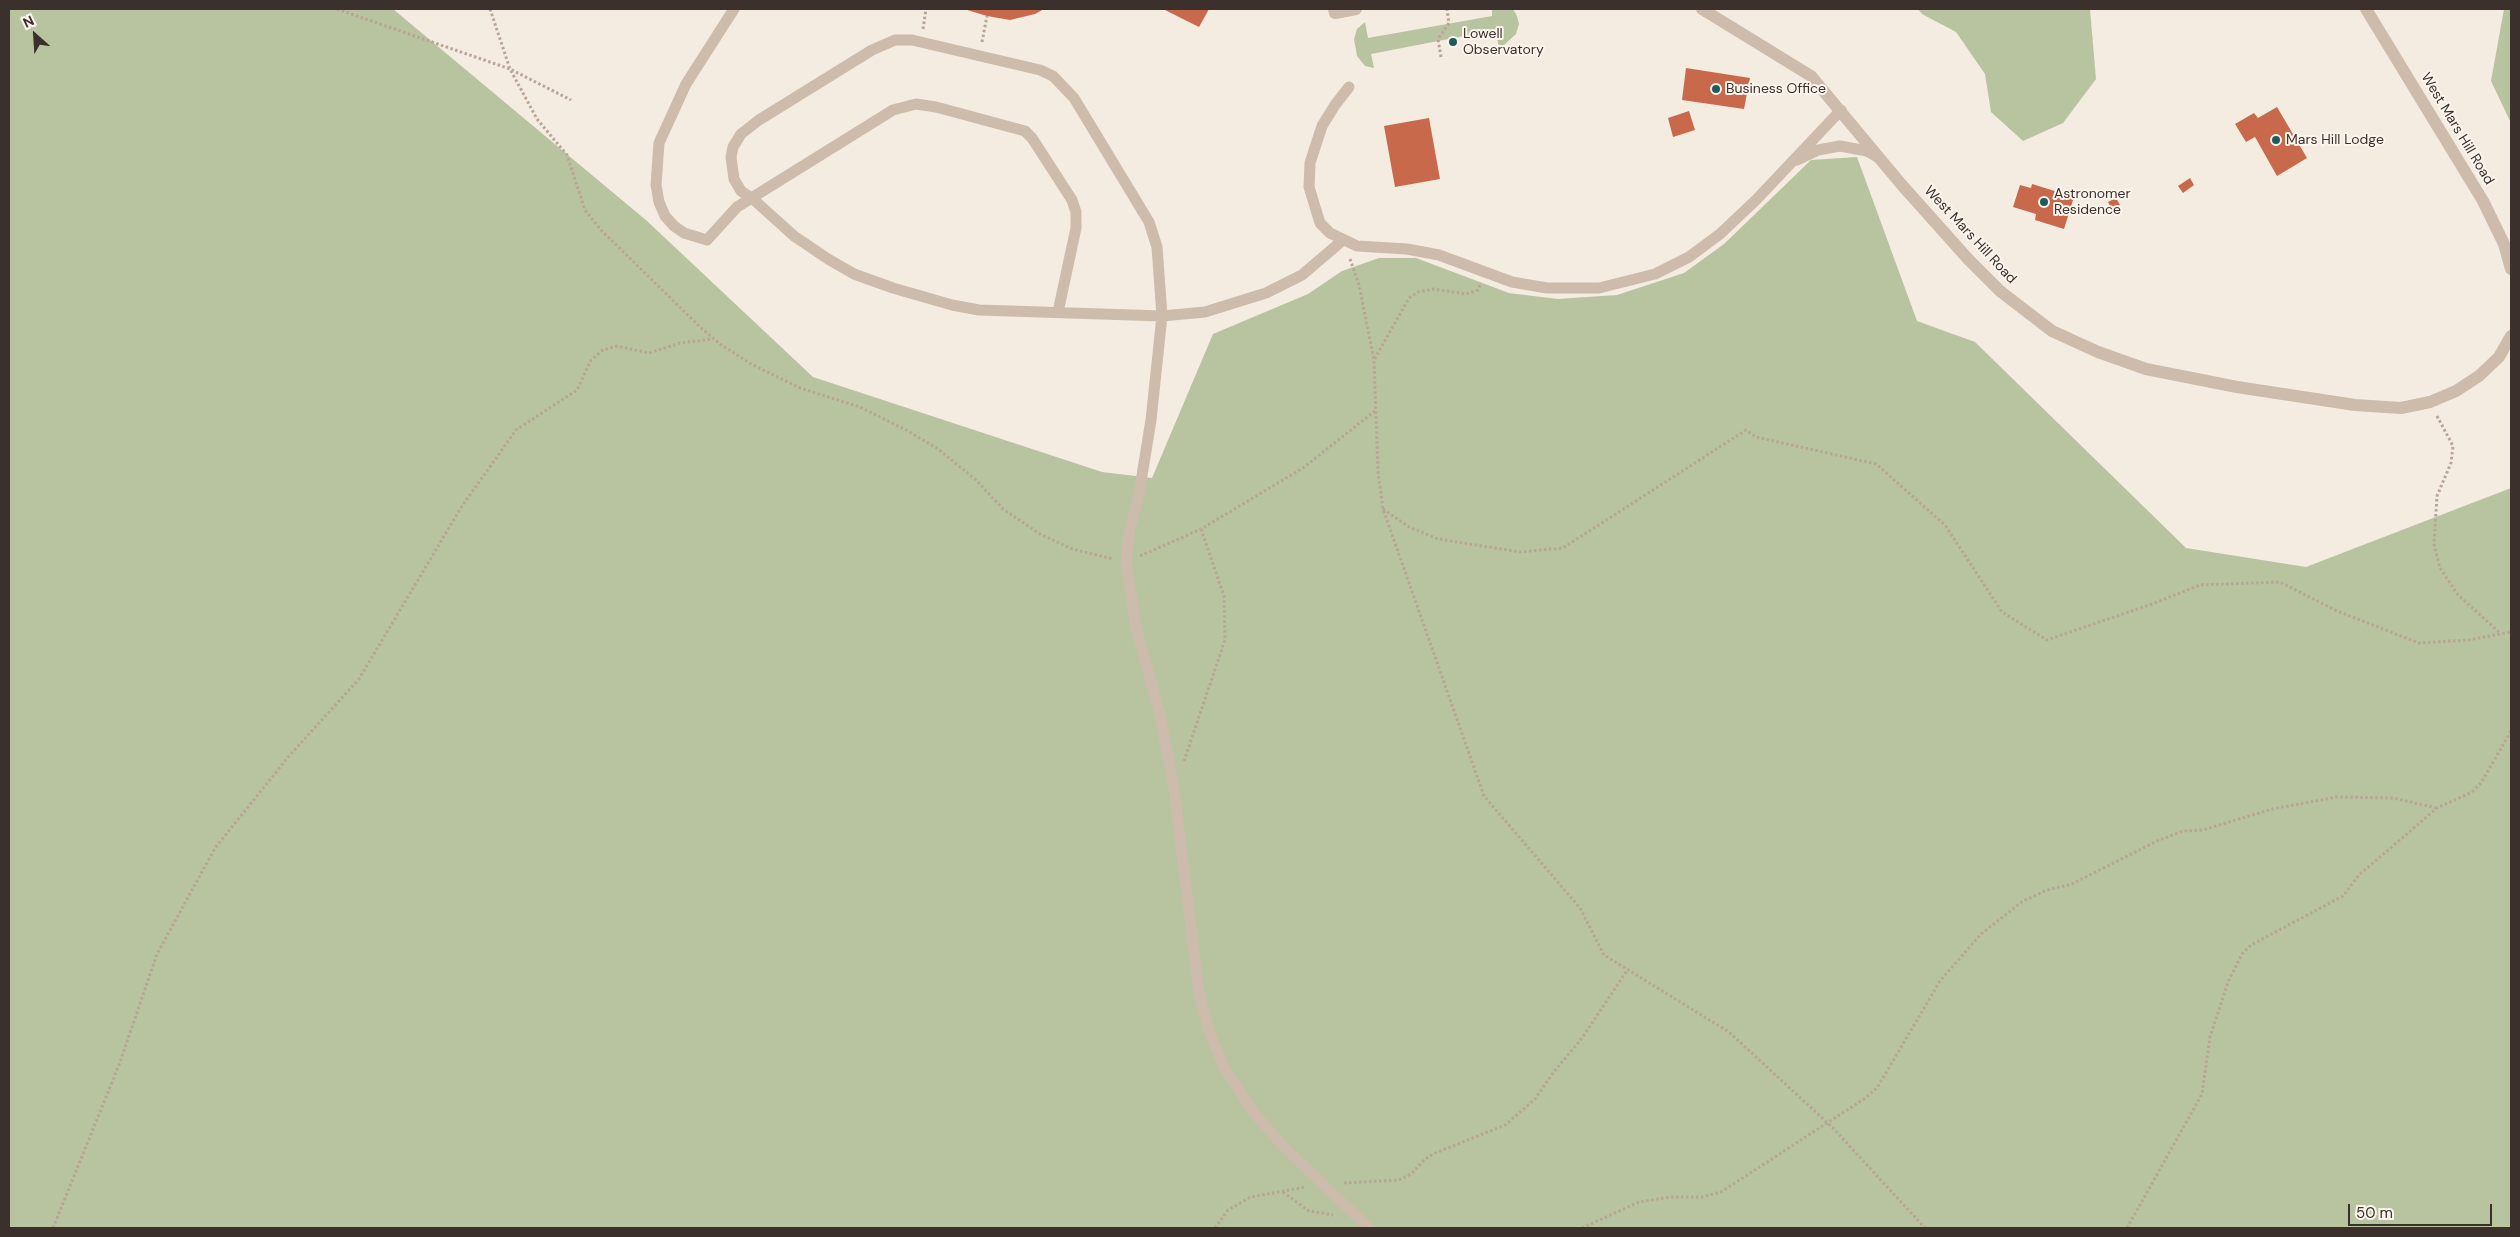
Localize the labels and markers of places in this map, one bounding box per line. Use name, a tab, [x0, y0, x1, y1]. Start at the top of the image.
place label: Lowell Observatory	[1463, 26, 1544, 58]
marker: Lowell Observatory	[1447, 36, 1459, 48]
place label: Business Office	[1726, 81, 1826, 97]
marker: Business Office	[1710, 83, 1722, 95]
place label: Mars Hill Lodge	[2286, 132, 2384, 148]
marker: Mars Hill Lodge	[2270, 134, 2282, 146]
place label: Astronomer Residence	[2054, 186, 2131, 218]
marker: Astronomer Residence	[2038, 196, 2050, 208]

